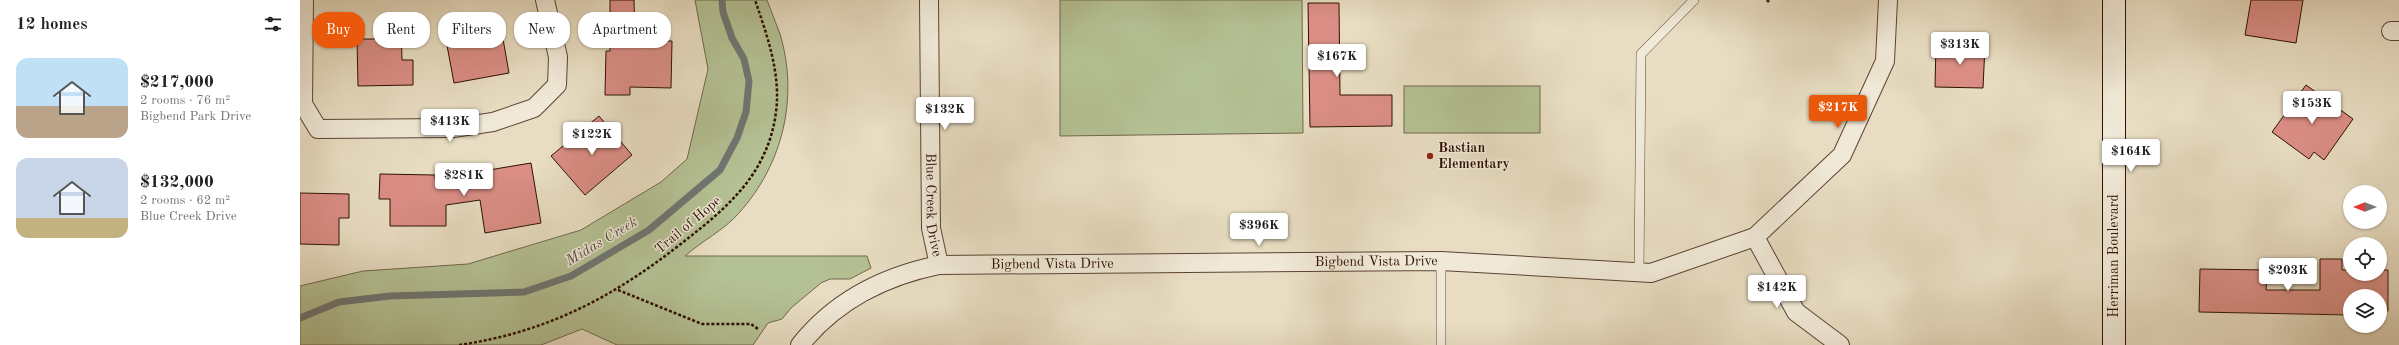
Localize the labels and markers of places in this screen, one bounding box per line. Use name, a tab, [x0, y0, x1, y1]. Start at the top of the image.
pin: $313K	[1932, 32, 1988, 66]
pin: $167K	[1309, 44, 1365, 78]
pin: $153K	[2284, 91, 2340, 125]
pin: $217K	[1810, 95, 1866, 129]
pin: $132K	[917, 97, 973, 131]
pin: $413K	[422, 109, 478, 143]
pin: $122K	[564, 122, 620, 156]
pin: $164K	[2103, 139, 2159, 173]
place label: Bastian Elementary	[1438, 141, 1510, 171]
marker: Bastian Elementary	[1425, 151, 1435, 161]
pin: $281K	[436, 163, 492, 197]
pin: $396K	[1231, 213, 1287, 247]
pin: $203K	[2260, 258, 2316, 292]
pin: $142K	[1749, 275, 1805, 309]

